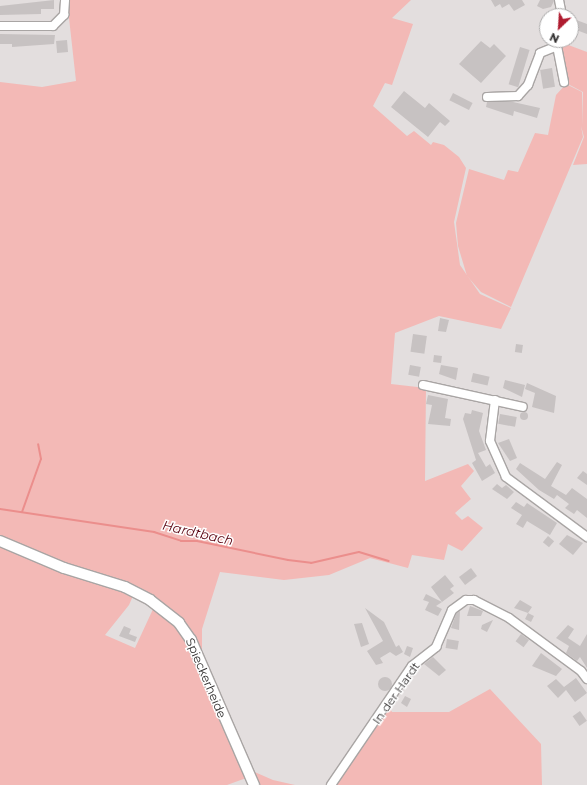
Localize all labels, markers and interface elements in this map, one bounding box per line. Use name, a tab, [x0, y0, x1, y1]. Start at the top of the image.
north arrow	[539, 8, 579, 48]
text: N	[547, 30, 561, 46]
water label: Hardtbach	[161, 517, 235, 549]
street label: Spieckerheide	[183, 636, 229, 720]
street label: In der Hardt	[369, 659, 423, 727]

